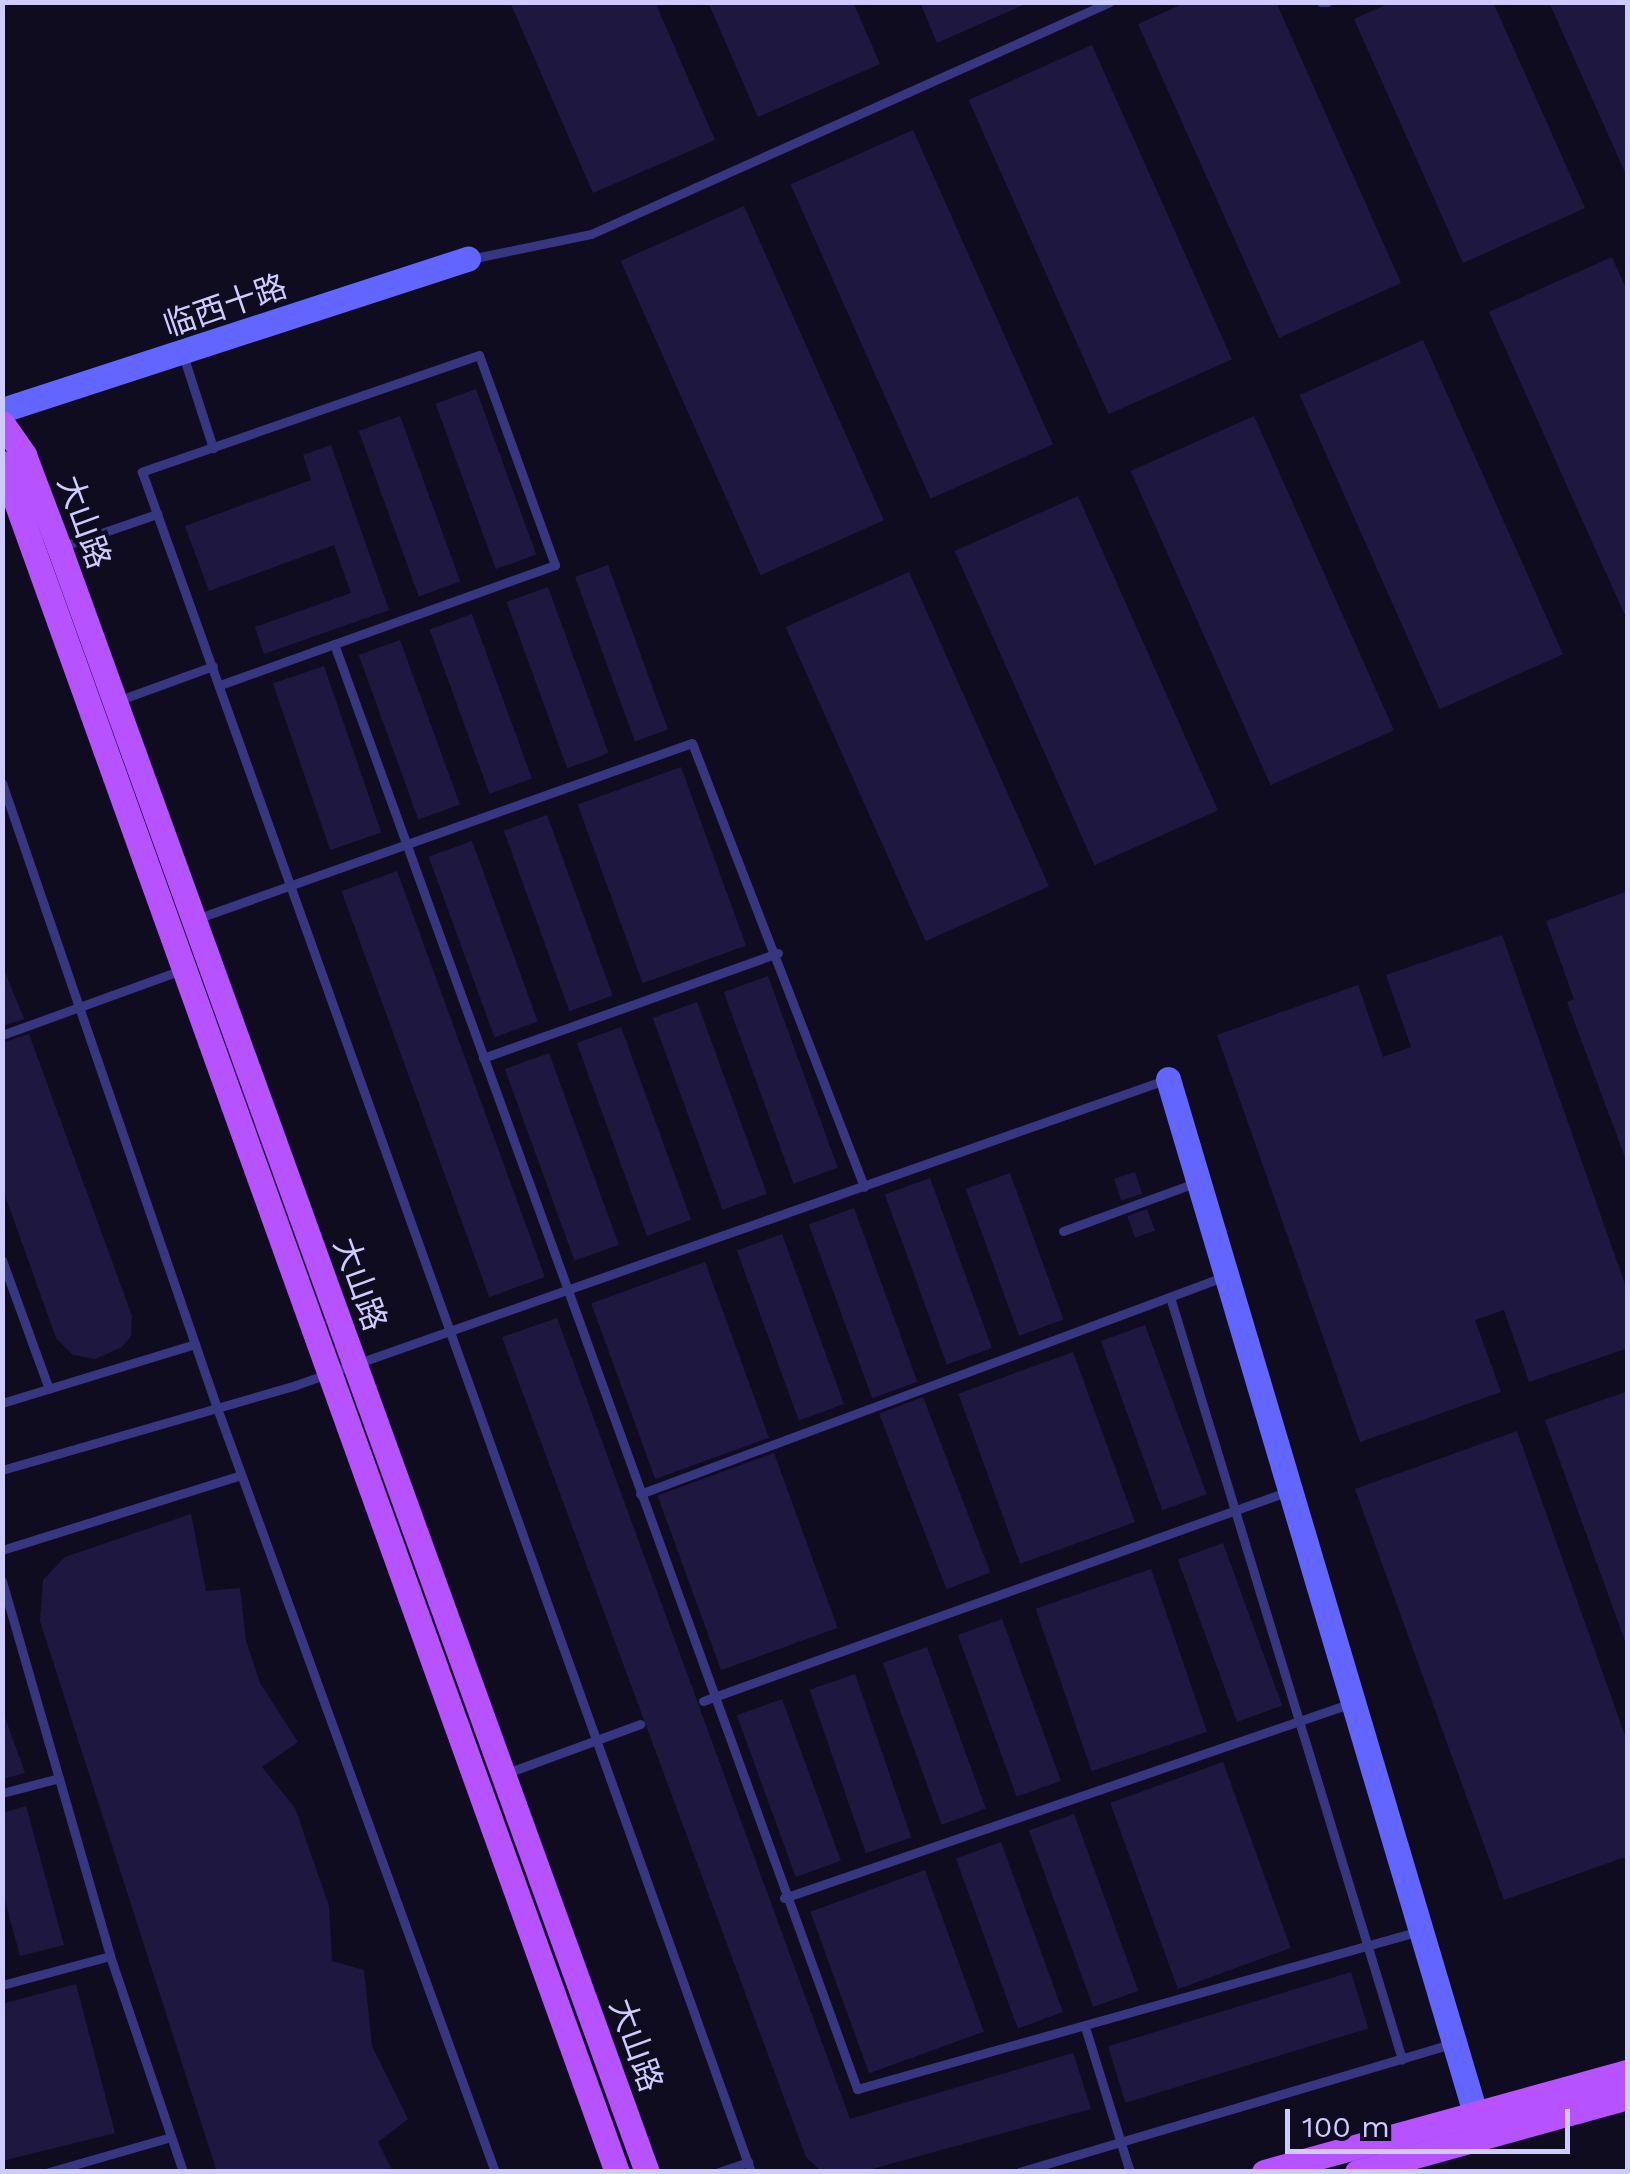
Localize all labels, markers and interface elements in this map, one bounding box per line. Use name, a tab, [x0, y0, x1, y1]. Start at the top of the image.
street label: 临西十路	[158, 267, 292, 345]
street label: 大山路	[50, 470, 118, 574]
street label: 大山路	[326, 1232, 394, 1336]
street label: 大山路	[602, 1993, 670, 2097]
scale bar	[1290, 2089, 1575, 2151]
text: 100 m	[1302, 2109, 1390, 2144]

